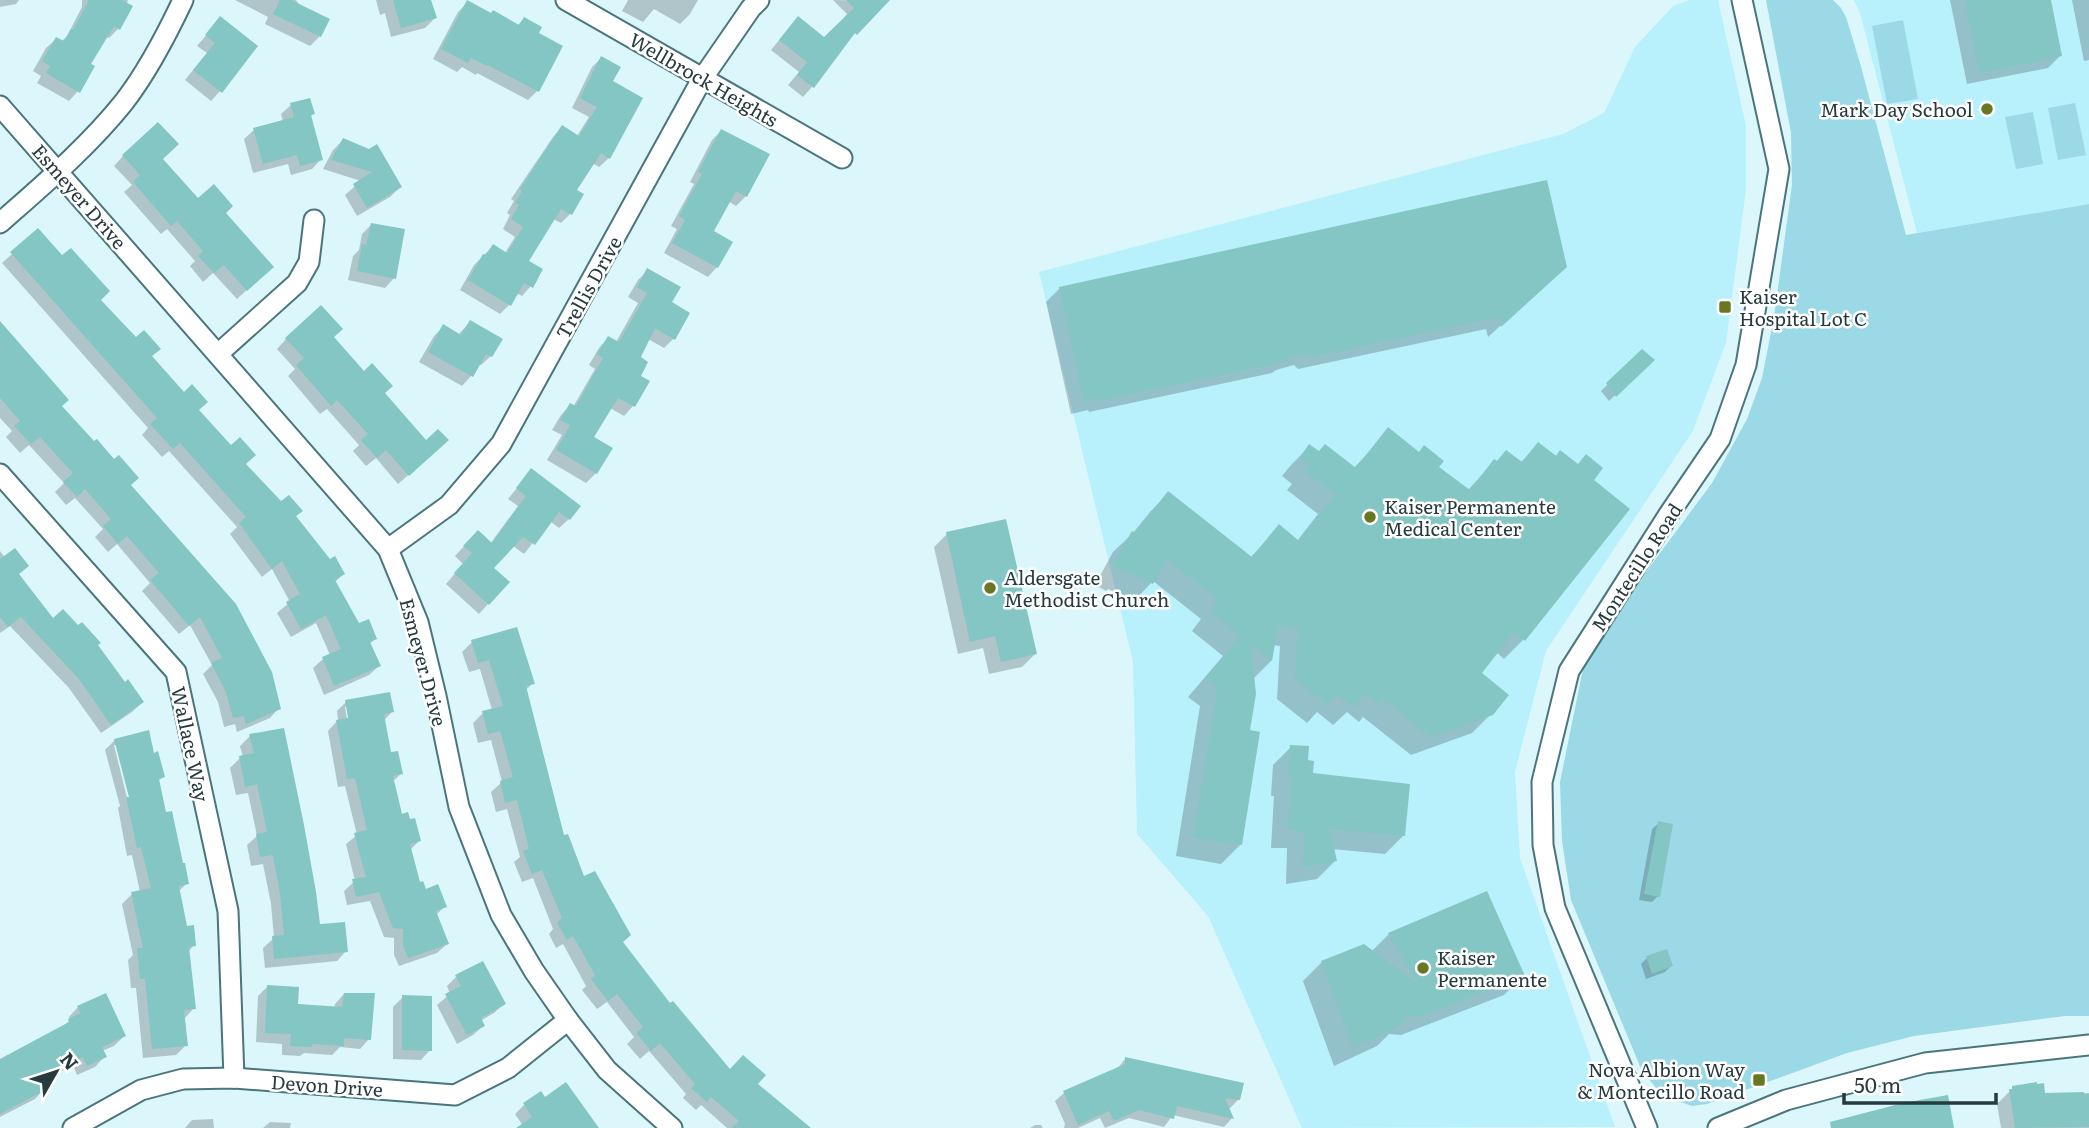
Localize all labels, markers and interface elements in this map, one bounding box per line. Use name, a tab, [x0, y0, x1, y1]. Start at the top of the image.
street label: Wellbrock Heights	[624, 25, 784, 133]
place label: Mark Day School	[1820, 95, 1973, 123]
marker: Mark Day School	[1979, 101, 1995, 117]
street label: Esmeyer Drive	[26, 137, 134, 255]
street label: Trellis Drive	[548, 231, 628, 343]
place label: Kaiser Hospital Lot C	[1739, 282, 1867, 332]
marker: Kaiser Hospital Lot C	[1717, 299, 1733, 315]
place label: Kaiser Permanente Medical Center	[1384, 492, 1556, 542]
street label: Montecillo Road	[1584, 497, 1688, 637]
marker: Kaiser Permanente Medical Center	[1362, 509, 1378, 525]
place label: Aldersgate Methodist Church	[1004, 563, 1169, 613]
marker: Aldersgate Methodist Church	[982, 580, 998, 596]
street label: Esmeyer Drive	[393, 595, 455, 729]
street label: Wallace Way	[165, 684, 217, 804]
place label: Kaiser Permanente	[1437, 943, 1547, 993]
marker: Kaiser Permanente	[1415, 960, 1431, 976]
north arrow	[21, 1037, 91, 1107]
text: N	[54, 1046, 86, 1076]
place label: Nova Albion Way & Montecillo Road	[1577, 1055, 1745, 1105]
scale bar	[1844, 1062, 1996, 1106]
street label: Devon Drive	[270, 1067, 384, 1103]
text: 50 m	[1854, 1068, 1901, 1099]
marker: Nova Albion Way & Montecillo Road	[1751, 1072, 1767, 1088]

